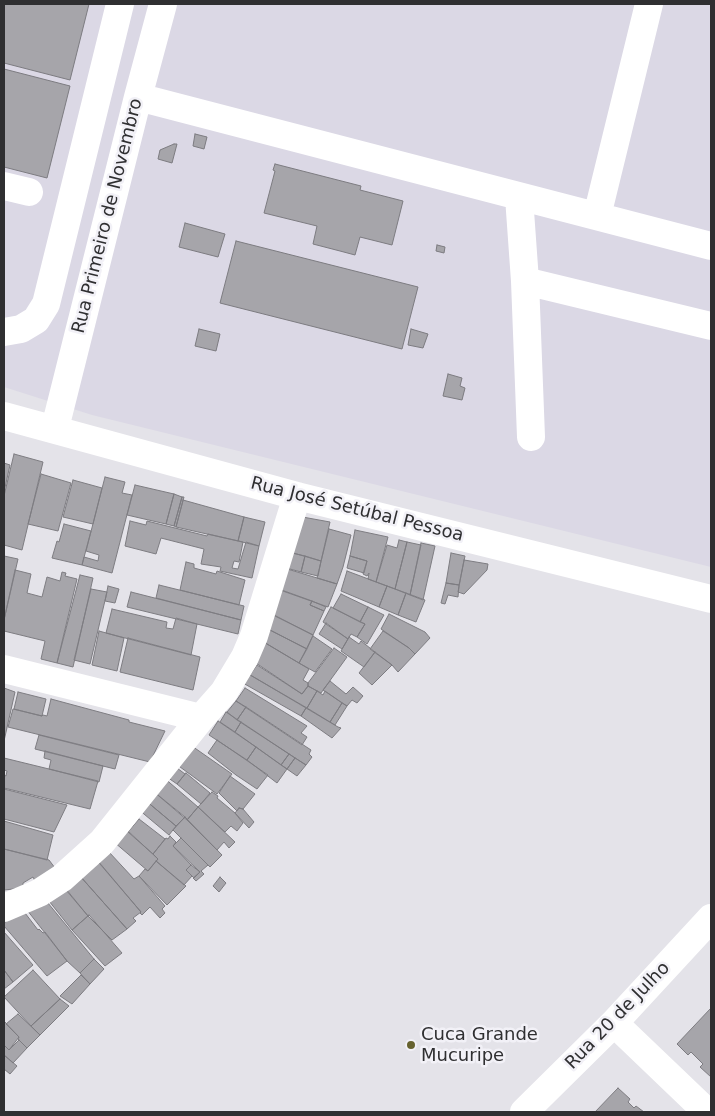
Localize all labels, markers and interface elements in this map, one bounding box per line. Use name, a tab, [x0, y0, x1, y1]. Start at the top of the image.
street label: Rua Primeiro de Novembro	[68, 96, 148, 336]
street label: Rua José Setúbal Pessoa	[248, 473, 466, 547]
street label: Rua 20 de Julho	[561, 958, 675, 1074]
place label: Cuca Grande Mucuripe	[421, 1024, 538, 1066]
marker: Cuca Grande Mucuripe	[405, 1039, 417, 1051]

